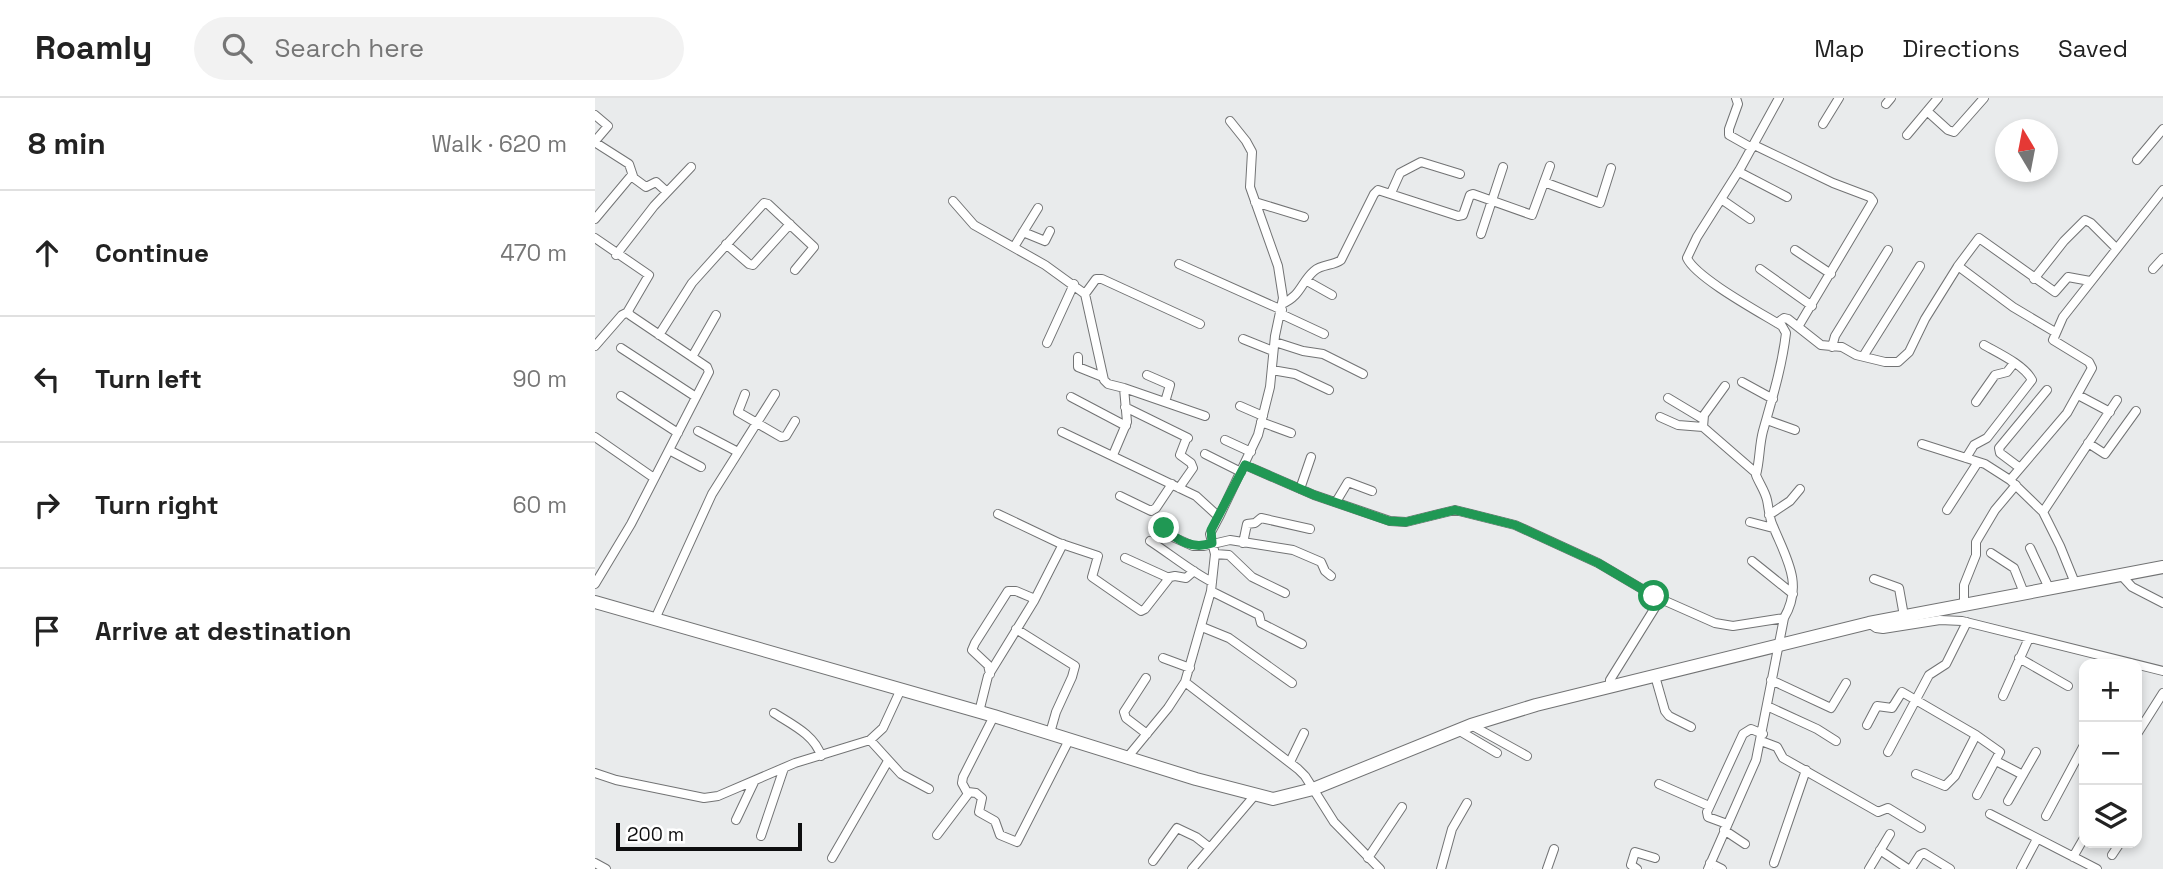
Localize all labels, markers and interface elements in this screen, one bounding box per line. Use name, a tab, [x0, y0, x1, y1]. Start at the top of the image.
search box	[194, 17, 684, 80]
text: Roamly	[35, 27, 152, 69]
icon: search	[218, 29, 256, 67]
text: Search here	[274, 31, 424, 65]
text: Map	[1814, 33, 1864, 64]
text: Directions	[1902, 33, 2020, 64]
text: Saved	[2058, 33, 2128, 64]
north arrow	[1995, 119, 2058, 182]
text: 8 min	[28, 124, 106, 163]
text: Walk · 620 m	[431, 129, 567, 159]
icon: ahead	[28, 234, 66, 272]
text: Continue	[95, 236, 209, 270]
text: 470 m	[500, 238, 567, 268]
icon: left	[28, 360, 66, 398]
text: Turn left	[95, 362, 202, 396]
text: 90 m	[512, 364, 567, 394]
icon: right	[28, 486, 66, 524]
text: Turn right	[95, 488, 219, 522]
text: 60 m	[512, 490, 567, 520]
route end	[1148, 512, 1179, 543]
route start	[1638, 580, 1669, 611]
icon: arrive	[28, 612, 66, 650]
text: Arrive at destination	[95, 614, 352, 648]
map controls	[2079, 659, 2142, 848]
button: +	[2079, 659, 2142, 722]
button: −	[2079, 722, 2142, 785]
button: layers	[2079, 785, 2142, 848]
scale bar	[616, 820, 801, 852]
text: 200 m	[627, 822, 684, 847]

